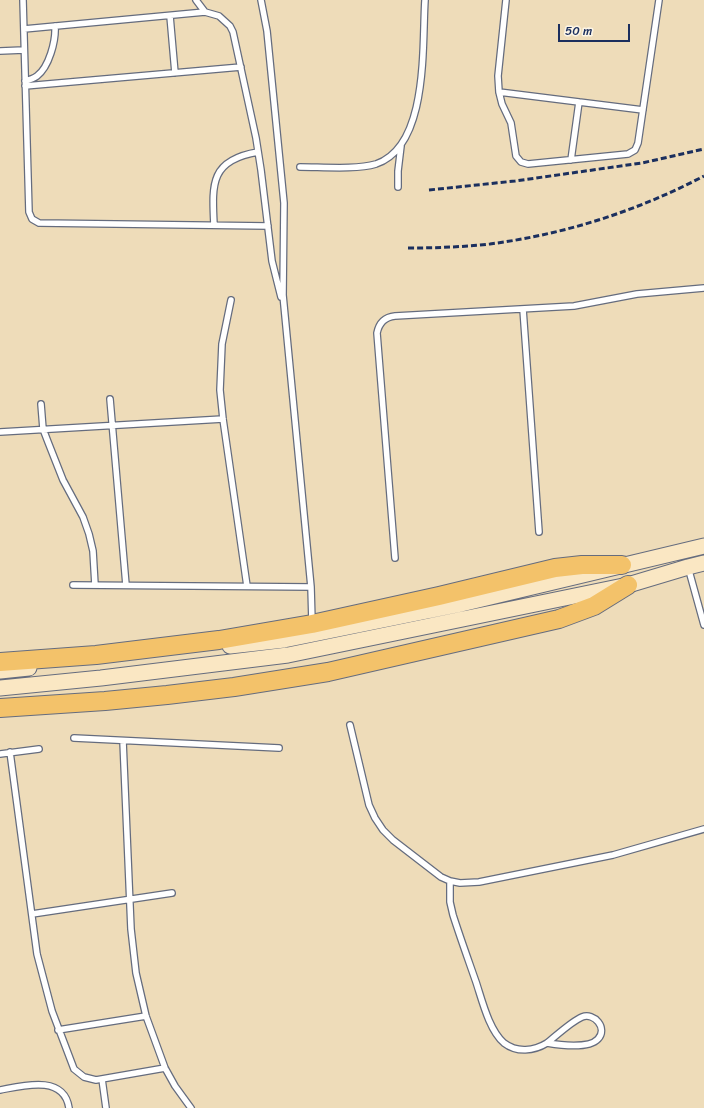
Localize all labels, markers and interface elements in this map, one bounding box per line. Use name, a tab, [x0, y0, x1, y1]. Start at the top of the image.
scale bar	[560, 16, 632, 42]
text: 50 m	[565, 20, 592, 42]

